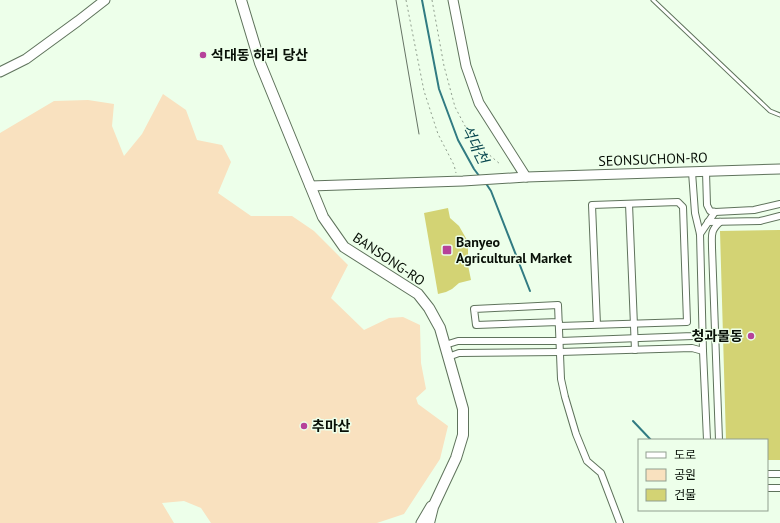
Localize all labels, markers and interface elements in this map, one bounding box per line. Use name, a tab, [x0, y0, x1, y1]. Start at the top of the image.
place label: 석대동 하리 당산	[211, 46, 308, 64]
marker: 석대동 하리 당산	[198, 50, 208, 60]
water label: 석대천	[457, 121, 494, 169]
street label: SEONSUCHON-RO	[598, 148, 708, 170]
street label: BANSONG-RO	[350, 228, 428, 290]
place label: Banyeo Agricultural Market	[456, 233, 572, 267]
marker: Banyeo Agricultural Market	[441, 244, 453, 256]
place label: 청과물동	[691, 327, 743, 345]
marker: 청과물동	[746, 331, 756, 341]
place label: 추마산	[312, 417, 351, 435]
marker: 추마산	[299, 421, 309, 431]
legend	[638, 439, 768, 511]
text: 도로	[674, 447, 696, 462]
text: 공원	[674, 467, 696, 482]
text: 건물	[674, 487, 696, 502]

